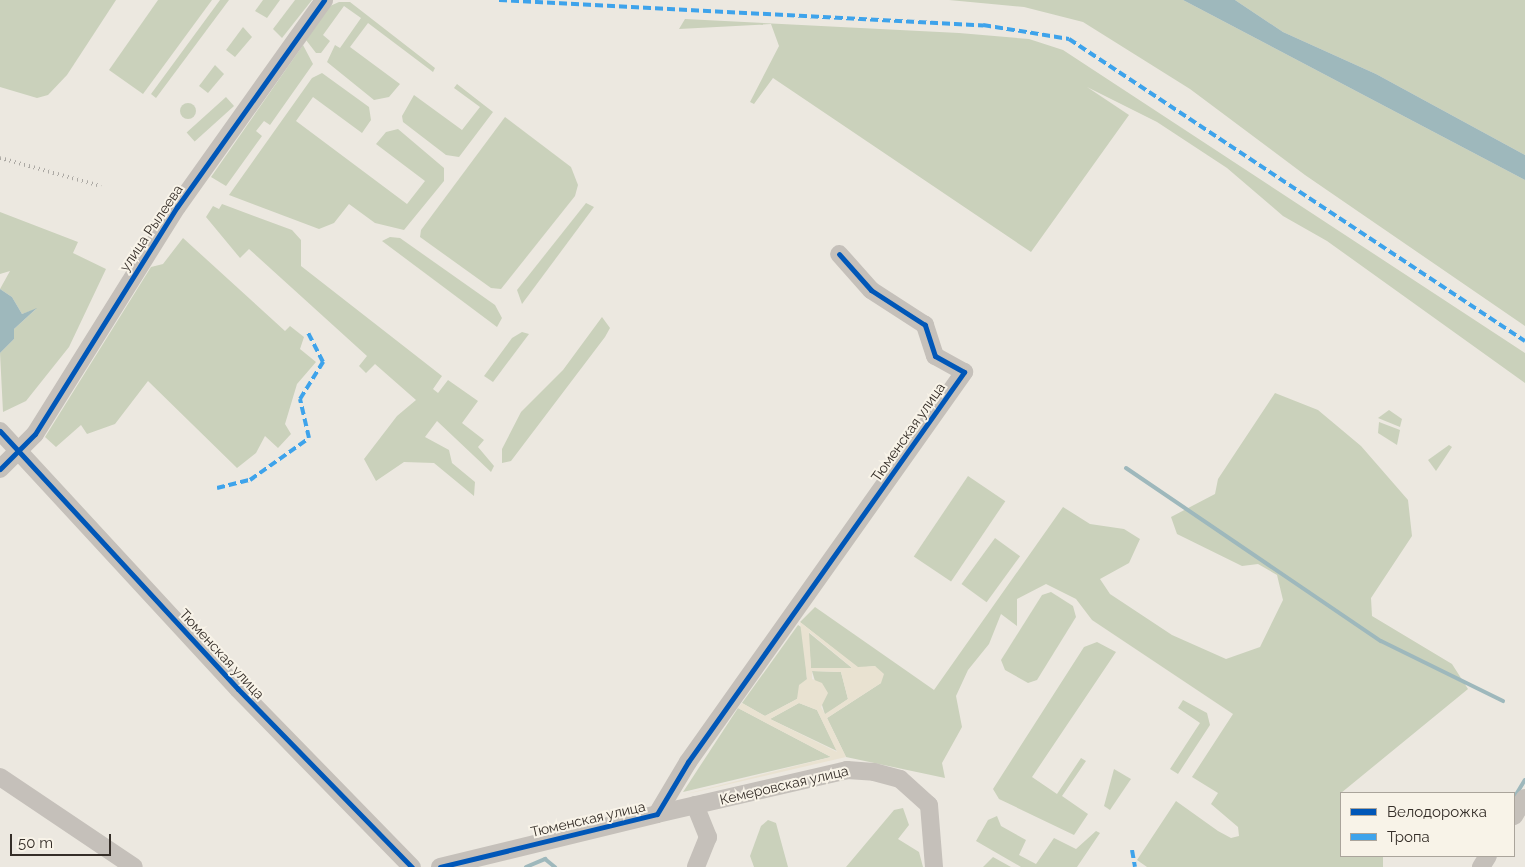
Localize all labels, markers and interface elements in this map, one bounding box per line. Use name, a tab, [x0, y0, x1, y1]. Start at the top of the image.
street label: улица Рылеева	[116, 181, 186, 275]
street label: Тюменская улица	[867, 379, 949, 485]
street label: Тюменская улица	[176, 605, 268, 703]
street label: Кемеровская улица	[718, 762, 850, 808]
legend	[1340, 792, 1515, 857]
street label: Тюменская улица	[529, 798, 647, 840]
text: Велодорожка	[1387, 803, 1487, 821]
scale bar	[12, 824, 114, 856]
text: Тропа	[1387, 828, 1430, 846]
text: 50 m	[18, 834, 53, 852]

